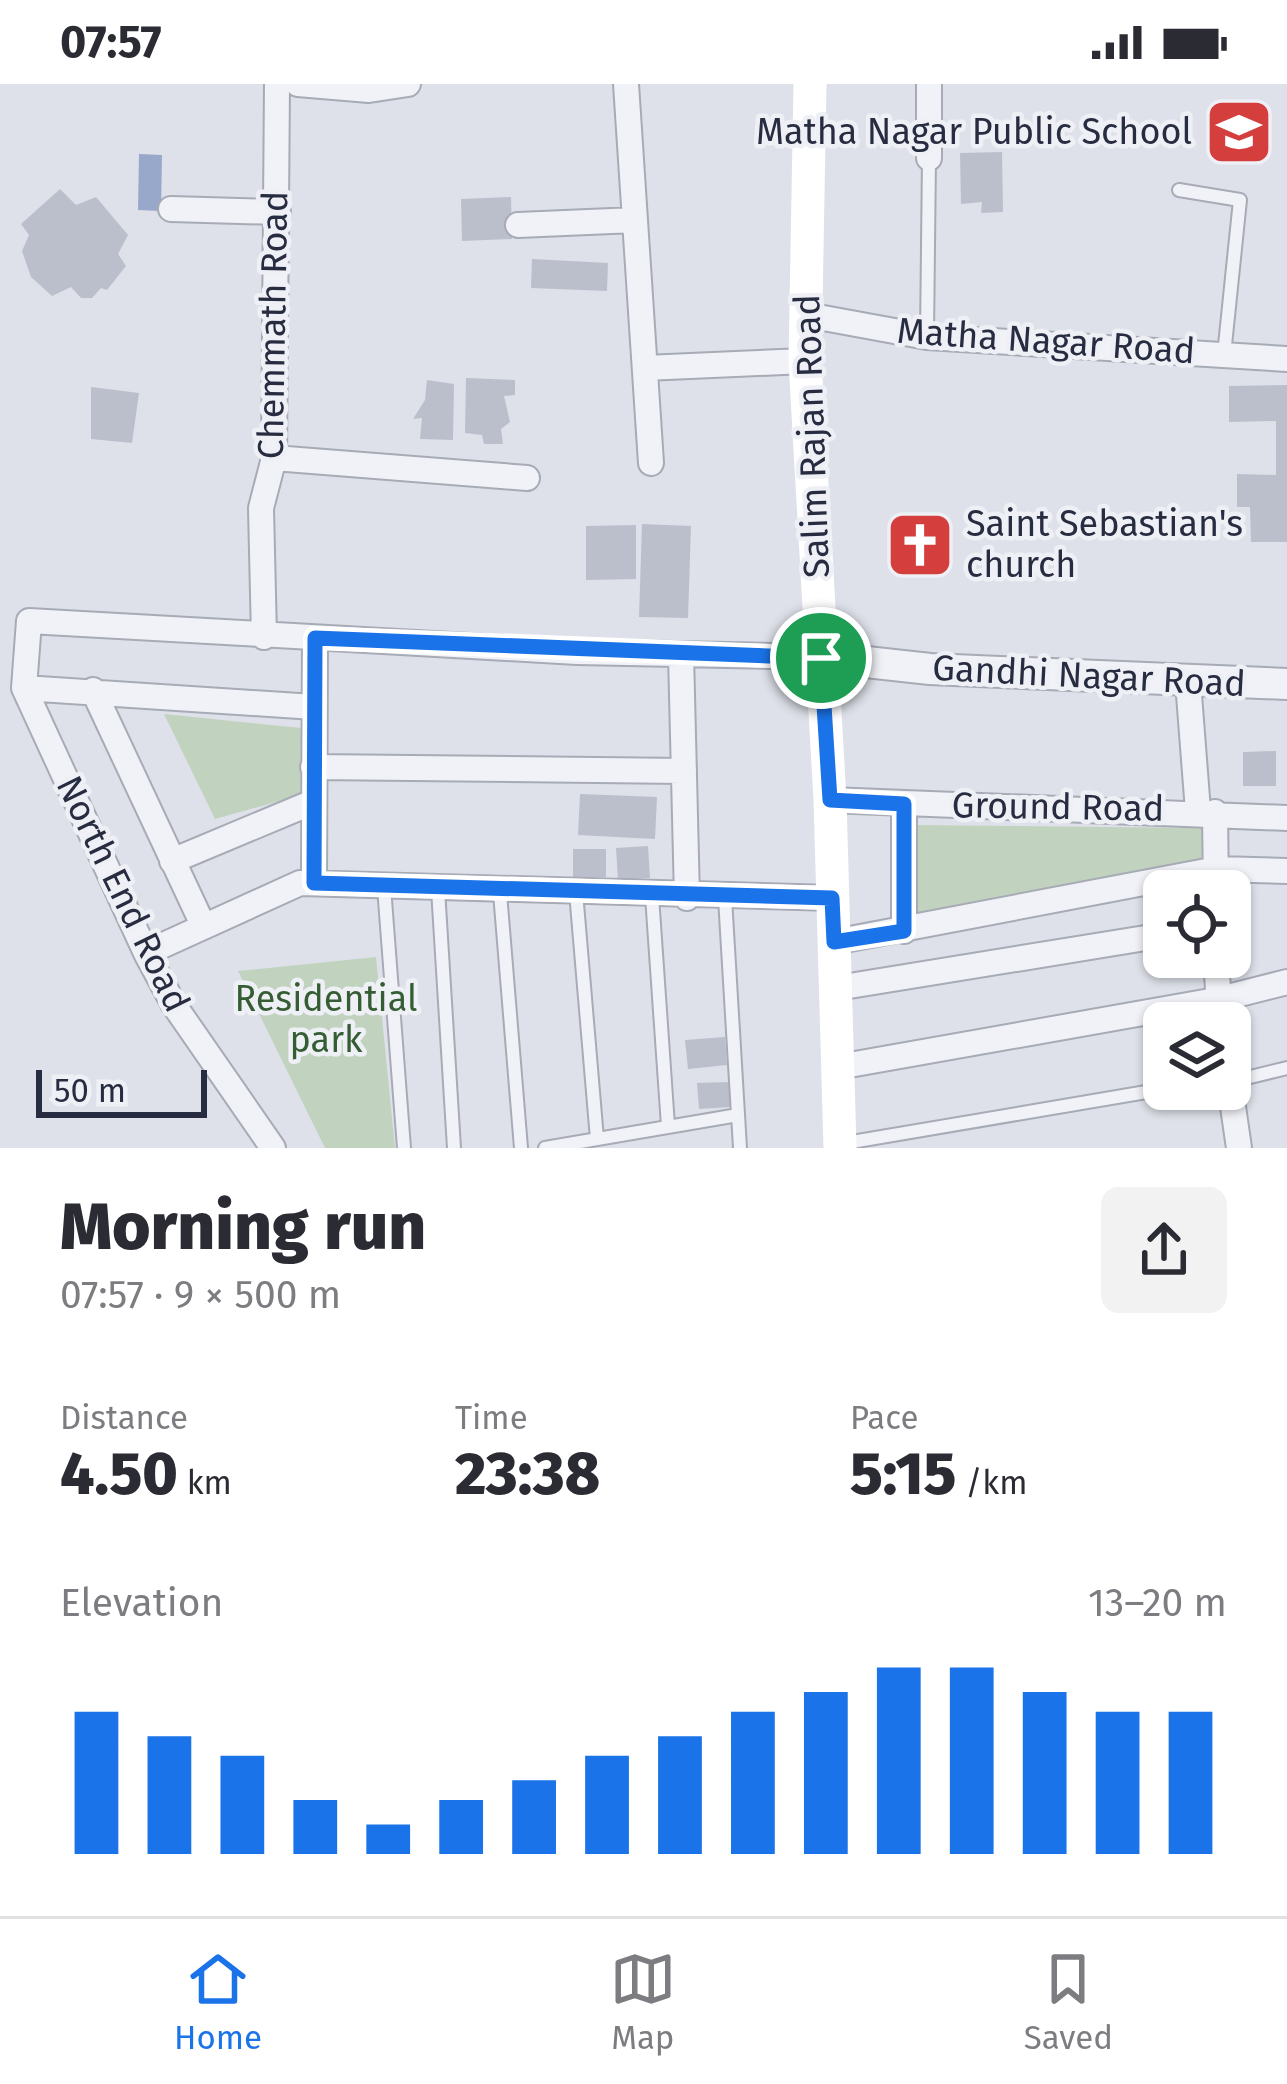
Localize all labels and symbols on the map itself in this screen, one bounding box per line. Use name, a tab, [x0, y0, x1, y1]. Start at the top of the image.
school or university icon: Matha Nagar Public School	[1204, 97, 1274, 167]
place label: Matha Nagar Public School	[756, 110, 1192, 154]
street label: Chemmath Road	[249, 190, 297, 460]
street label: Salim Rajan Road	[785, 293, 839, 579]
street label: Matha Nagar Road	[895, 309, 1197, 373]
place label: Saint Sebastian's church	[966, 502, 1243, 587]
church icon: Saint Sebastian's church	[885, 510, 955, 580]
pin	[770, 607, 872, 709]
street label: Gandhi Nagar Road	[931, 646, 1247, 706]
street label: North End Road	[47, 769, 199, 1019]
street label: Ground Road	[951, 783, 1165, 831]
park label: Residential park	[235, 977, 418, 1062]
scale bar	[36, 1064, 207, 1117]

